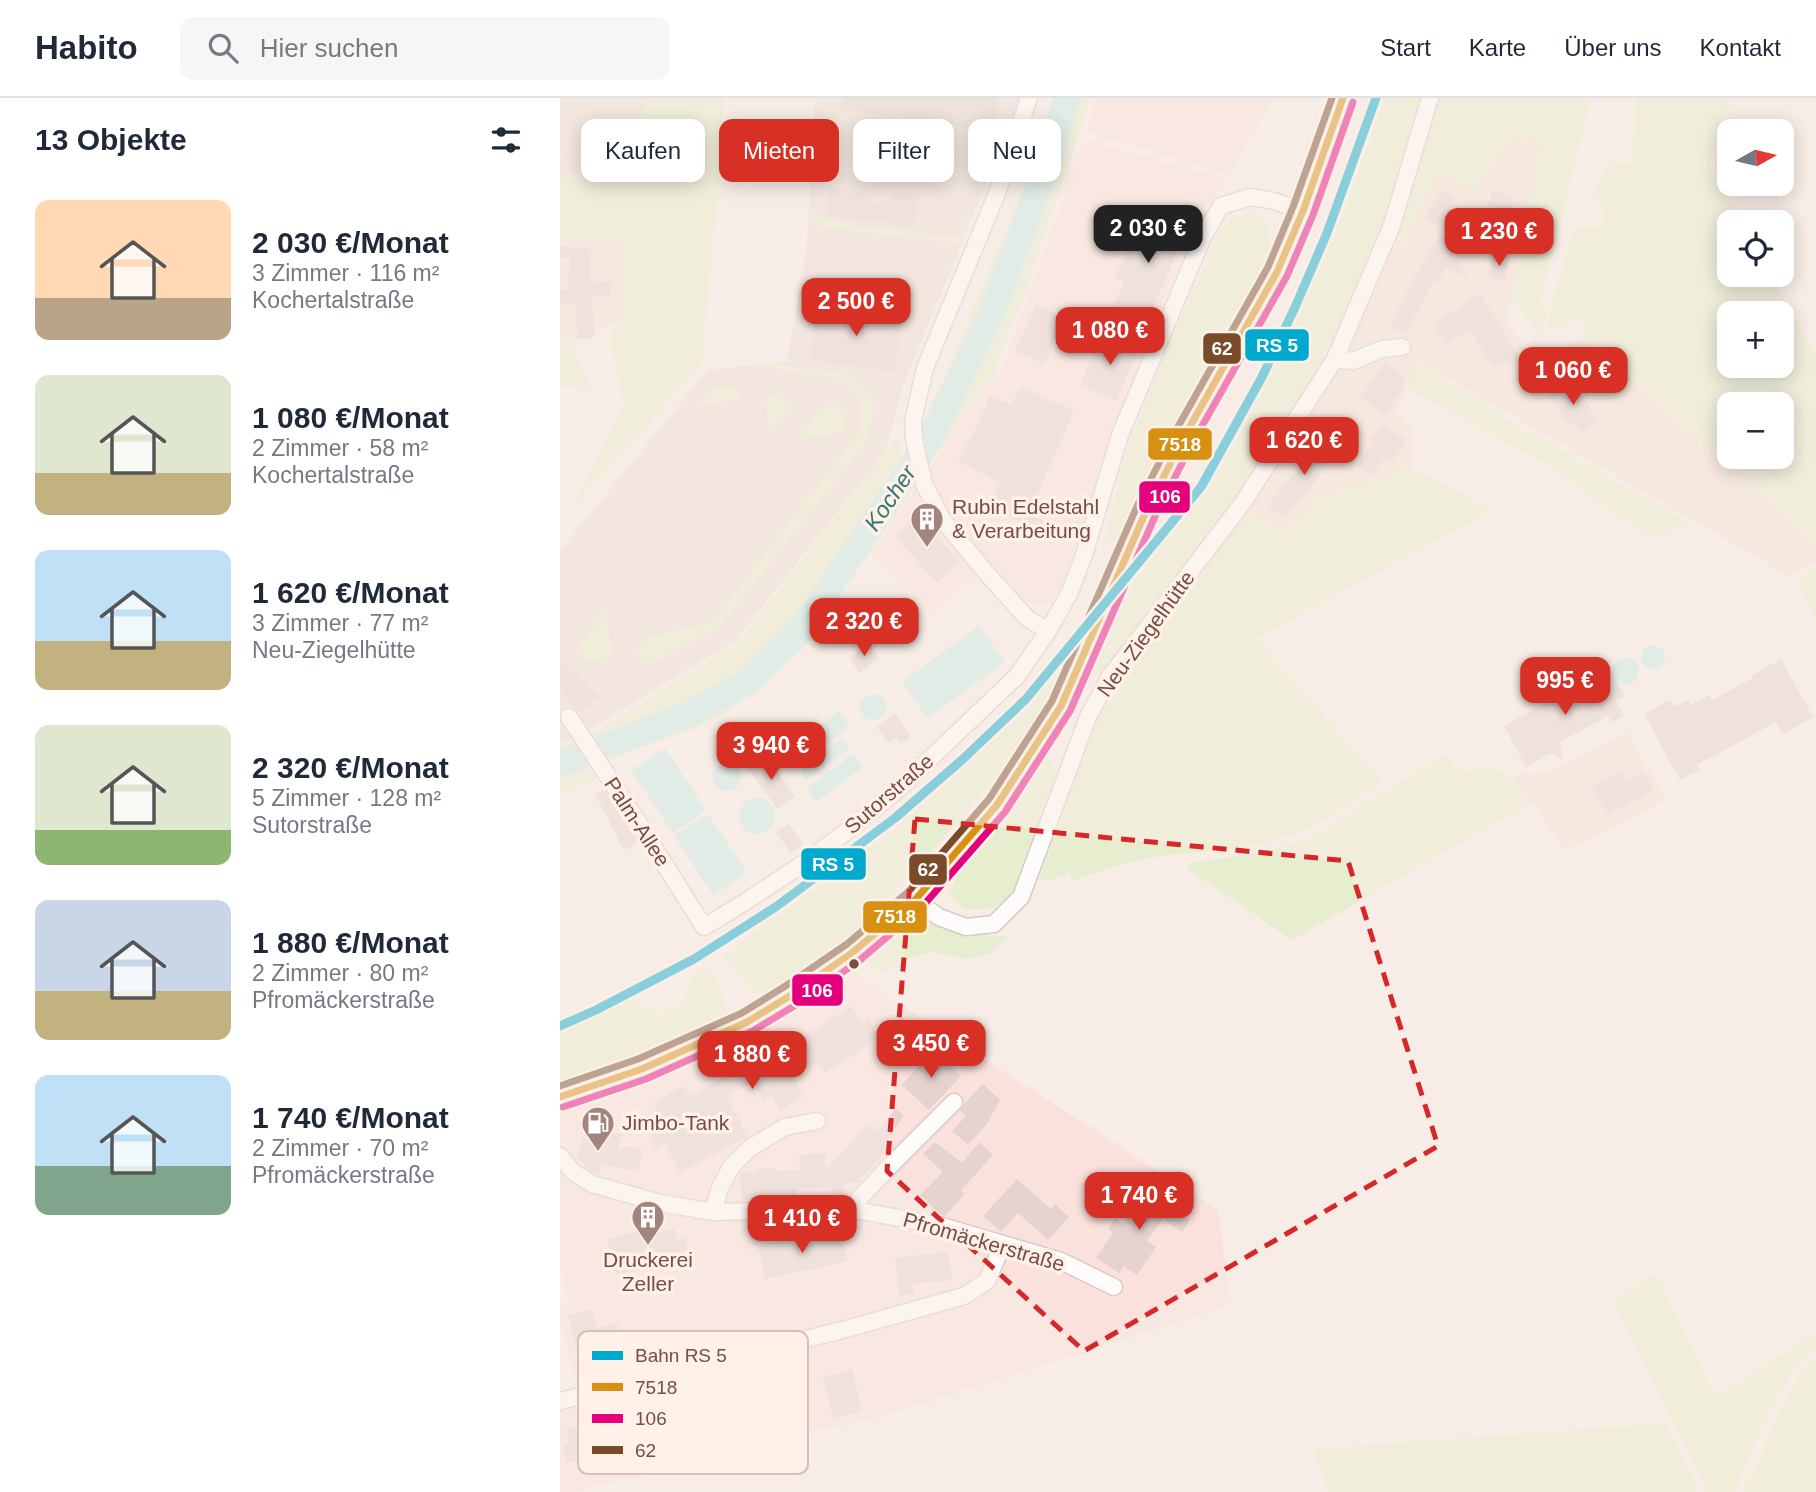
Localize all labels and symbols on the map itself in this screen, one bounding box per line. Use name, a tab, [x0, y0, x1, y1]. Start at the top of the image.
north arrow	[1717, 119, 1794, 196]
pin: 2 030 €	[1083, 206, 1213, 265]
pin: 1 230 €	[1434, 208, 1564, 268]
pin: 2 500 €	[791, 278, 921, 338]
pin: 1 080 €	[1045, 308, 1175, 367]
line badge: RS 5	[1244, 328, 1310, 362]
line badge: 62	[1202, 332, 1242, 365]
text: RS 5	[1256, 335, 1299, 356]
text: 62	[1211, 338, 1233, 359]
pin: 1 060 €	[1508, 348, 1638, 407]
pin: 1 620 €	[1239, 418, 1369, 477]
line badge: 7518	[1147, 427, 1213, 461]
text: 7518	[1159, 434, 1201, 455]
water label: Kocher	[859, 459, 922, 535]
line badge: 106	[1138, 480, 1191, 514]
text: 106	[1149, 486, 1181, 507]
place label: Rubin Edelstahl & Verarbeitung	[952, 495, 1099, 542]
building icon: Rubin Edelstahl & Verarbeitung	[908, 500, 946, 549]
street label: Neu-Ziegelhütte	[1092, 567, 1199, 701]
pin: 2 320 €	[799, 598, 929, 658]
pin: 995 €	[1516, 658, 1614, 717]
pin: 3 940 €	[706, 722, 836, 782]
street label: Sutorstraße	[840, 749, 938, 838]
street label: Palm-Allee	[600, 773, 675, 871]
line badge: RS 5	[800, 847, 867, 881]
line badge: 62	[908, 853, 948, 886]
text: RS 5	[812, 854, 855, 875]
text: 62	[917, 859, 939, 880]
line badge: 7518	[862, 900, 928, 934]
text: 7518	[874, 906, 916, 927]
unlabelled marker	[847, 957, 861, 971]
line badge: 106	[791, 973, 844, 1007]
text: 106	[801, 980, 833, 1001]
pin: 3 450 €	[866, 1020, 996, 1080]
pin: 1 880 €	[687, 1032, 817, 1091]
fuel station icon: Jimbo-Tank	[579, 1104, 617, 1153]
place label: Jimbo-Tank	[622, 1111, 730, 1134]
pin: 1 740 €	[1074, 1172, 1204, 1232]
pin: 1 410 €	[737, 1196, 867, 1255]
building icon: Druckerei Zeller	[629, 1198, 667, 1247]
street label: Pfromäckerstraße	[901, 1207, 1068, 1276]
place label: Druckerei Zeller	[603, 1248, 693, 1295]
legend	[578, 1331, 808, 1474]
text: Bahn RS 5	[635, 1345, 727, 1366]
text: 7518	[635, 1377, 677, 1398]
text: 106	[635, 1408, 667, 1429]
text: 62	[635, 1440, 656, 1461]

